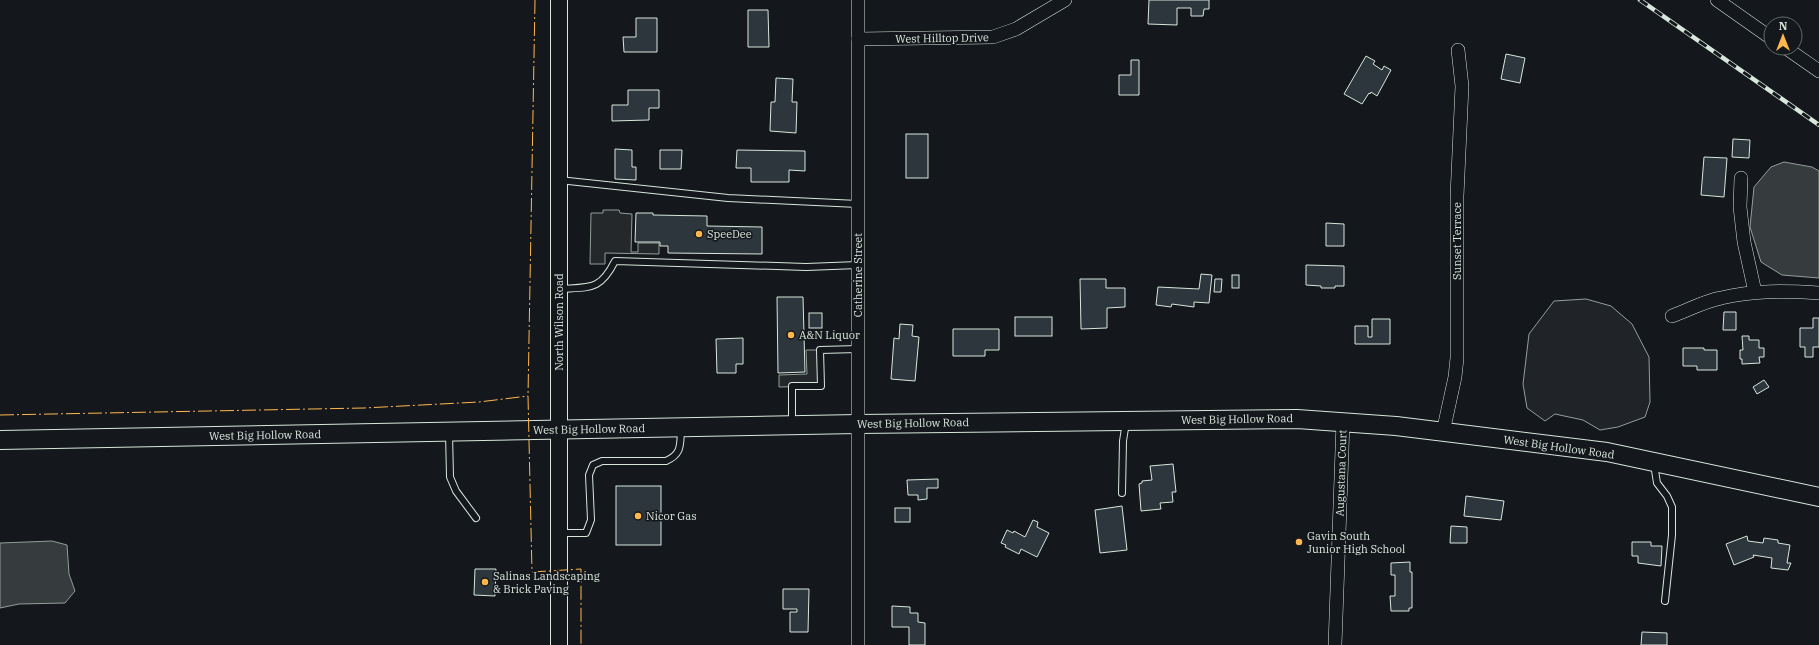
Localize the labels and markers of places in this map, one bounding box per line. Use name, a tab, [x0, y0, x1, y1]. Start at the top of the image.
place label: SpeeDee	[707, 227, 752, 241]
marker: SpeeDee	[694, 229, 704, 239]
place label: A&N Liquor	[799, 328, 860, 342]
marker: A&N Liquor	[786, 330, 796, 340]
place label: Nicor Gas	[646, 509, 697, 523]
marker: Nicor Gas	[633, 511, 643, 521]
place label: Gavin South Junior High School	[1307, 529, 1405, 556]
marker: Gavin South Junior High School	[1294, 537, 1304, 547]
place label: Salinas Landscaping & Brick Paving	[493, 569, 600, 596]
marker: Salinas Landscaping & Brick Paving	[480, 577, 490, 587]

